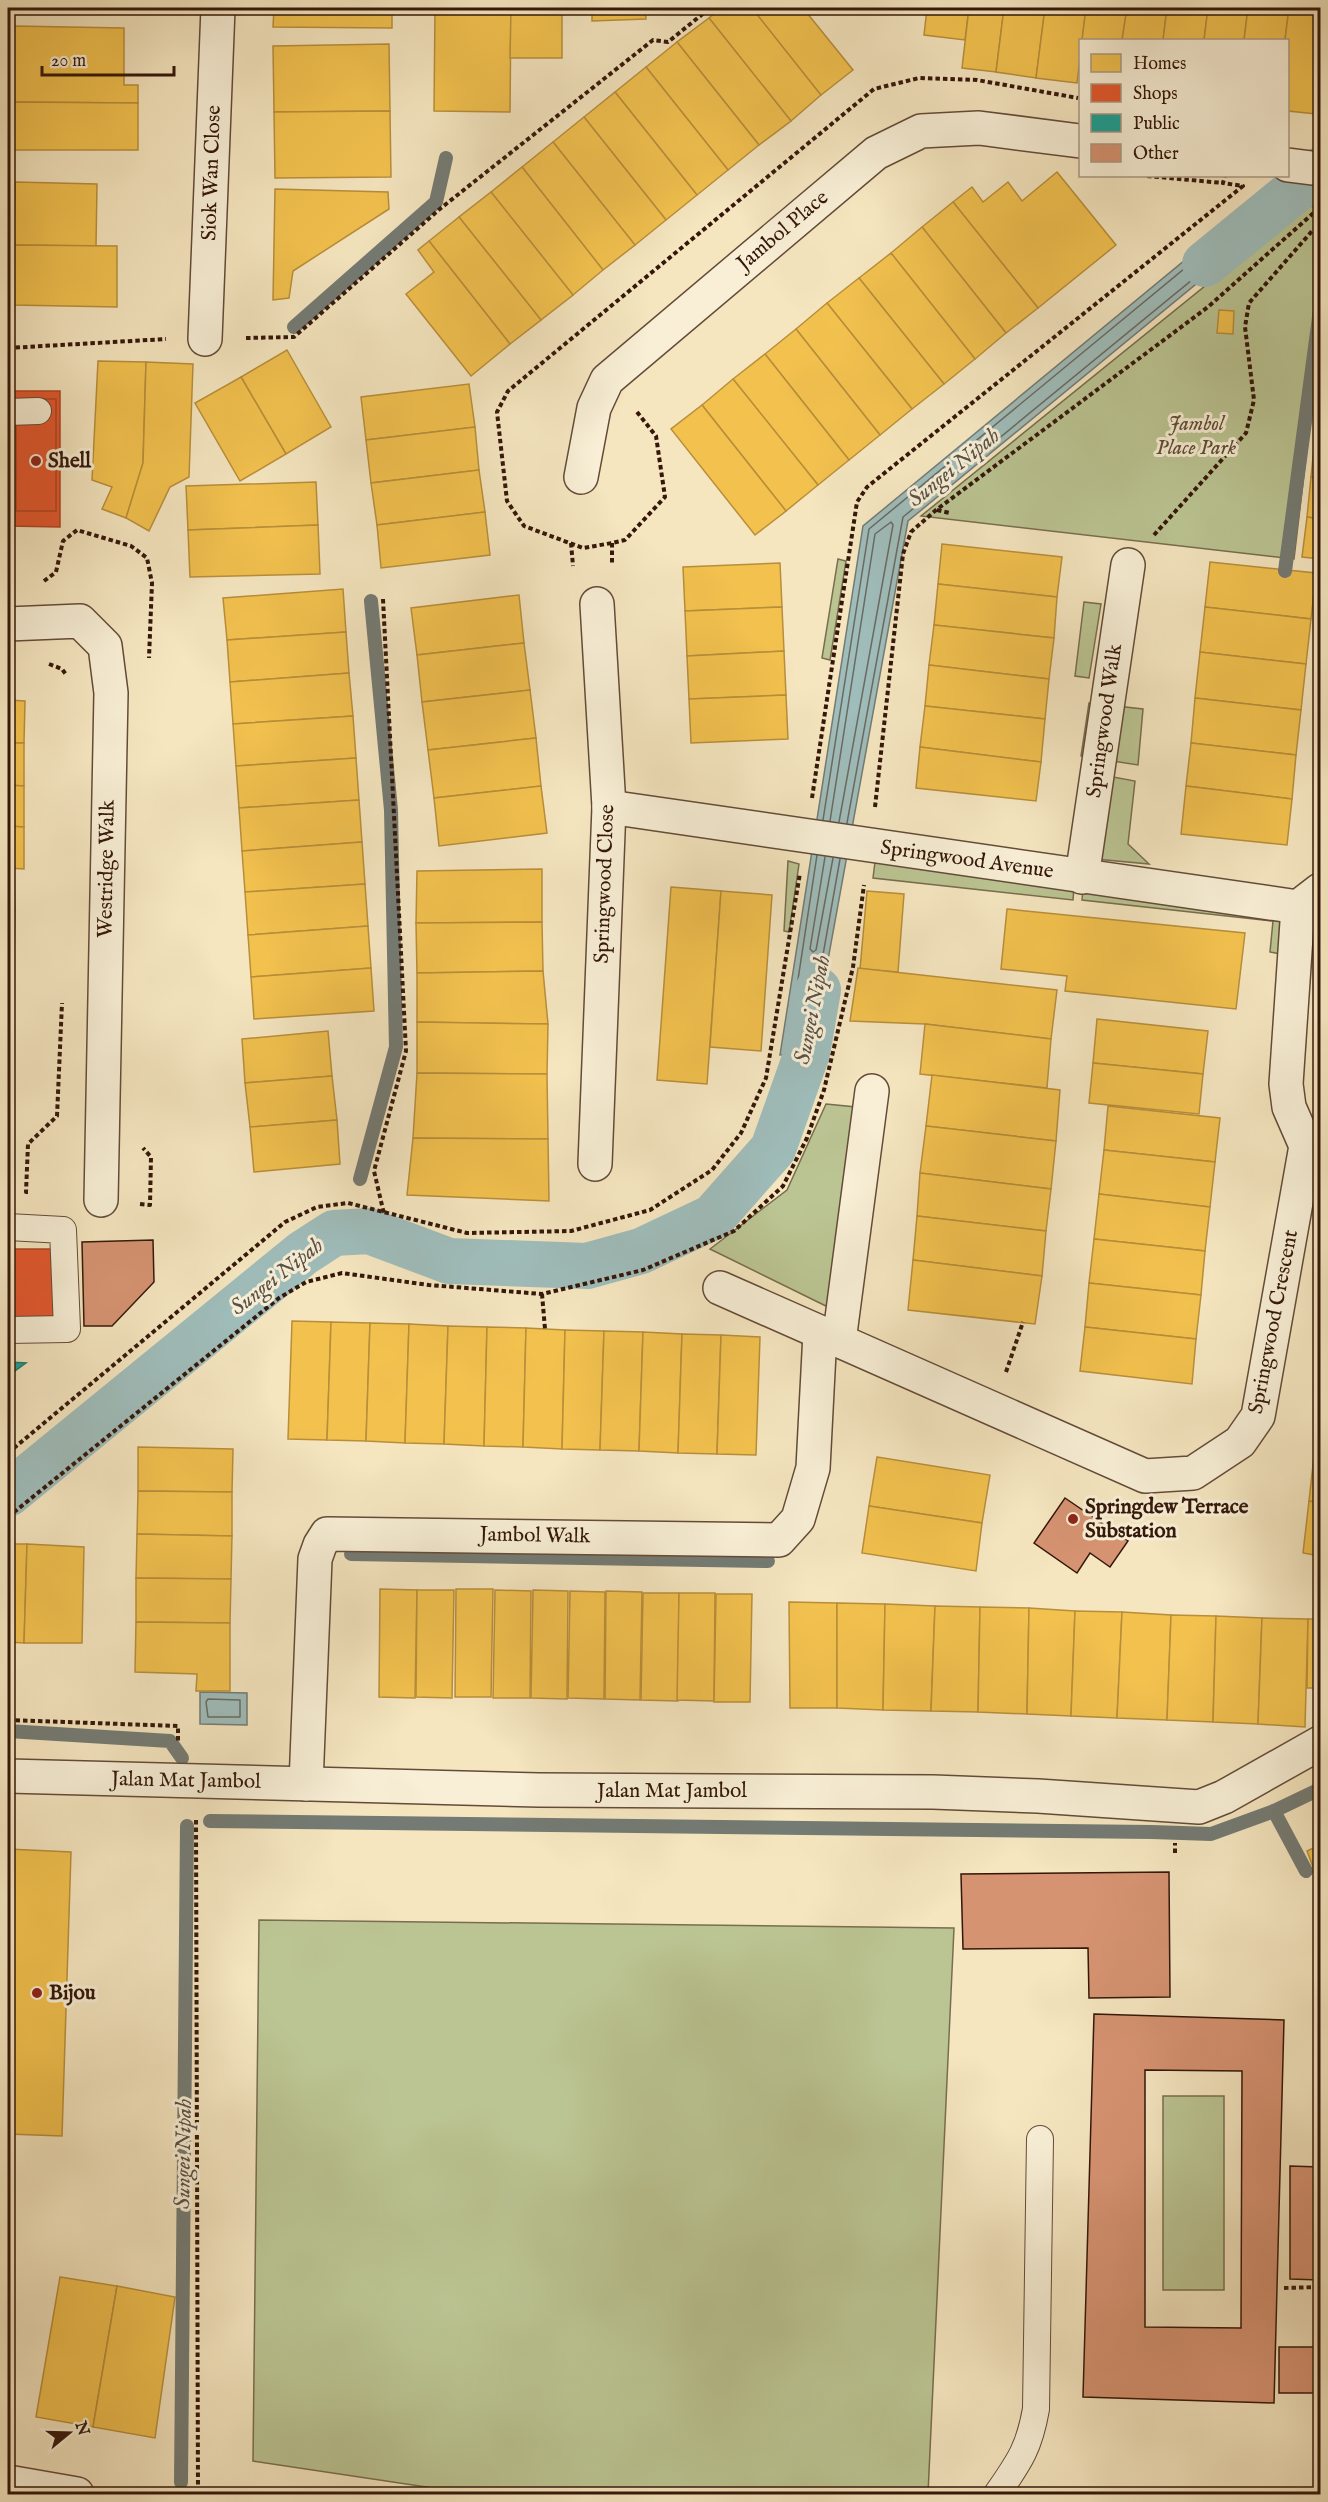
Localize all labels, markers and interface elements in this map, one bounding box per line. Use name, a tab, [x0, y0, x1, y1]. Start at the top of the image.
scale bar	[42, 39, 174, 77]
legend	[1079, 39, 1289, 177]
text: 20 m	[51, 50, 86, 73]
text: Homes	[1133, 53, 1186, 76]
text: Shops	[1133, 83, 1178, 106]
street label: Siok Wan Close	[196, 104, 228, 241]
text: Public	[1133, 113, 1180, 136]
text: Other	[1133, 143, 1179, 166]
street label: Jambol Place	[730, 185, 835, 279]
park label: Jambol Place Park	[1156, 411, 1237, 462]
water label: Sungei Nipah	[902, 422, 1006, 514]
place label: Shell	[48, 448, 92, 475]
marker: Shell	[29, 454, 43, 468]
street label: Springwood Walk	[1081, 642, 1129, 800]
street label: Westridge Walk	[92, 799, 122, 938]
street label: Springwood Close	[589, 804, 621, 964]
street label: Springwood Avenue	[879, 834, 1056, 886]
water label: Sungei Nipah	[789, 953, 837, 1067]
street label: Springwood Crescent	[1243, 1228, 1305, 1416]
water label: Sungei Nipah	[225, 1232, 329, 1322]
place label: Springdew Terrace Substation	[1085, 1494, 1249, 1545]
marker: Springdew Terrace Substation	[1066, 1512, 1080, 1526]
street label: Jambol Walk	[477, 1522, 591, 1550]
street label: Jalan Mat Jambol	[109, 1766, 261, 1796]
street label: Jalan Mat Jambol	[595, 1778, 747, 1805]
place label: Bijou	[49, 1980, 96, 2007]
marker: Bijou	[30, 1986, 44, 2000]
water label: Sungei Nipah	[169, 2099, 199, 2209]
north arrow	[39, 2403, 99, 2463]
text: N	[69, 2418, 93, 2439]

